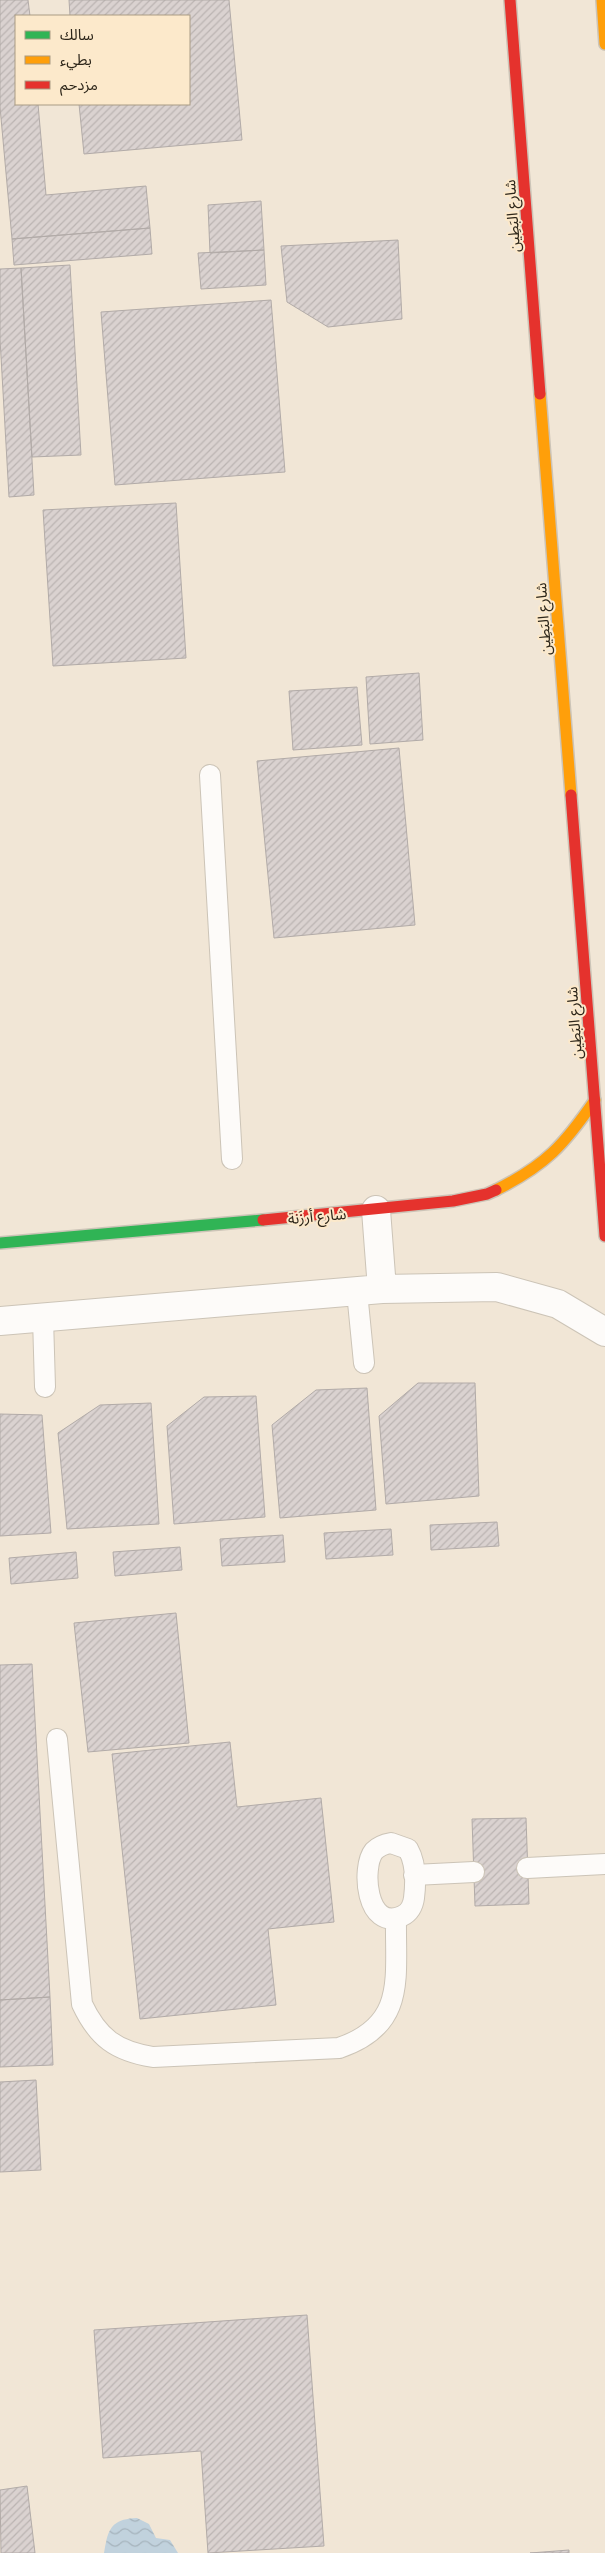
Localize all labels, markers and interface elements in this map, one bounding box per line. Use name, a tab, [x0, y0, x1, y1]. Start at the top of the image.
legend	[15, 15, 190, 105]
text: سالك	[60, 25, 94, 44]
text: بطيء	[60, 50, 92, 71]
text: مزدحم	[60, 75, 98, 96]
street label: شارع البَطِين	[500, 179, 527, 253]
street label: شارع البَطِين	[531, 582, 558, 656]
street label: شارع البَطِين	[562, 986, 589, 1060]
street label: شارع أرزَنة	[287, 1204, 347, 1231]

